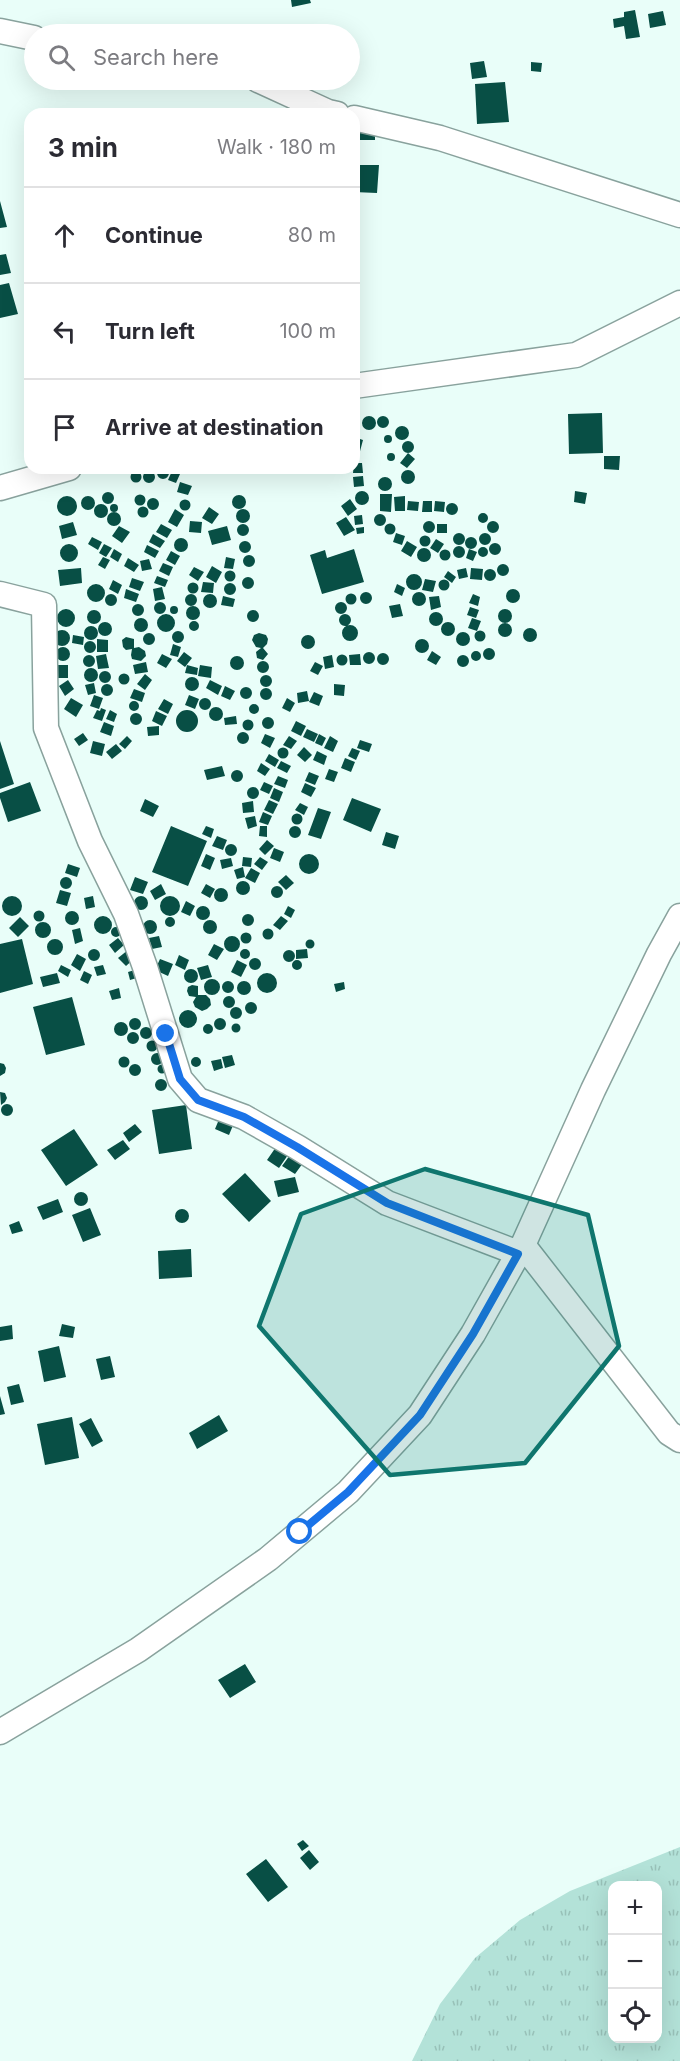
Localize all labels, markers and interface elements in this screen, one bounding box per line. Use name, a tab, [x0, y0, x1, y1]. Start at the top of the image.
search box	[24, 24, 360, 90]
icon: search	[45, 41, 78, 74]
text: Search here	[93, 44, 219, 70]
text: 3 min	[48, 132, 118, 163]
text: Walk · 180 m	[217, 135, 336, 159]
icon: ahead	[48, 219, 81, 252]
text: Continue	[105, 222, 203, 248]
text: 80 m	[288, 223, 336, 247]
icon: left	[48, 315, 81, 348]
text: Turn left	[105, 318, 195, 344]
text: 100 m	[279, 319, 336, 343]
icon: arrive	[48, 411, 81, 444]
text: Arrive at destination	[105, 414, 324, 440]
route end	[152, 1020, 178, 1046]
route start	[286, 1518, 312, 1544]
map controls	[608, 1881, 662, 2043]
button: +	[608, 1881, 662, 1935]
button: −	[608, 1935, 662, 1989]
button: locate	[608, 1989, 662, 2043]

